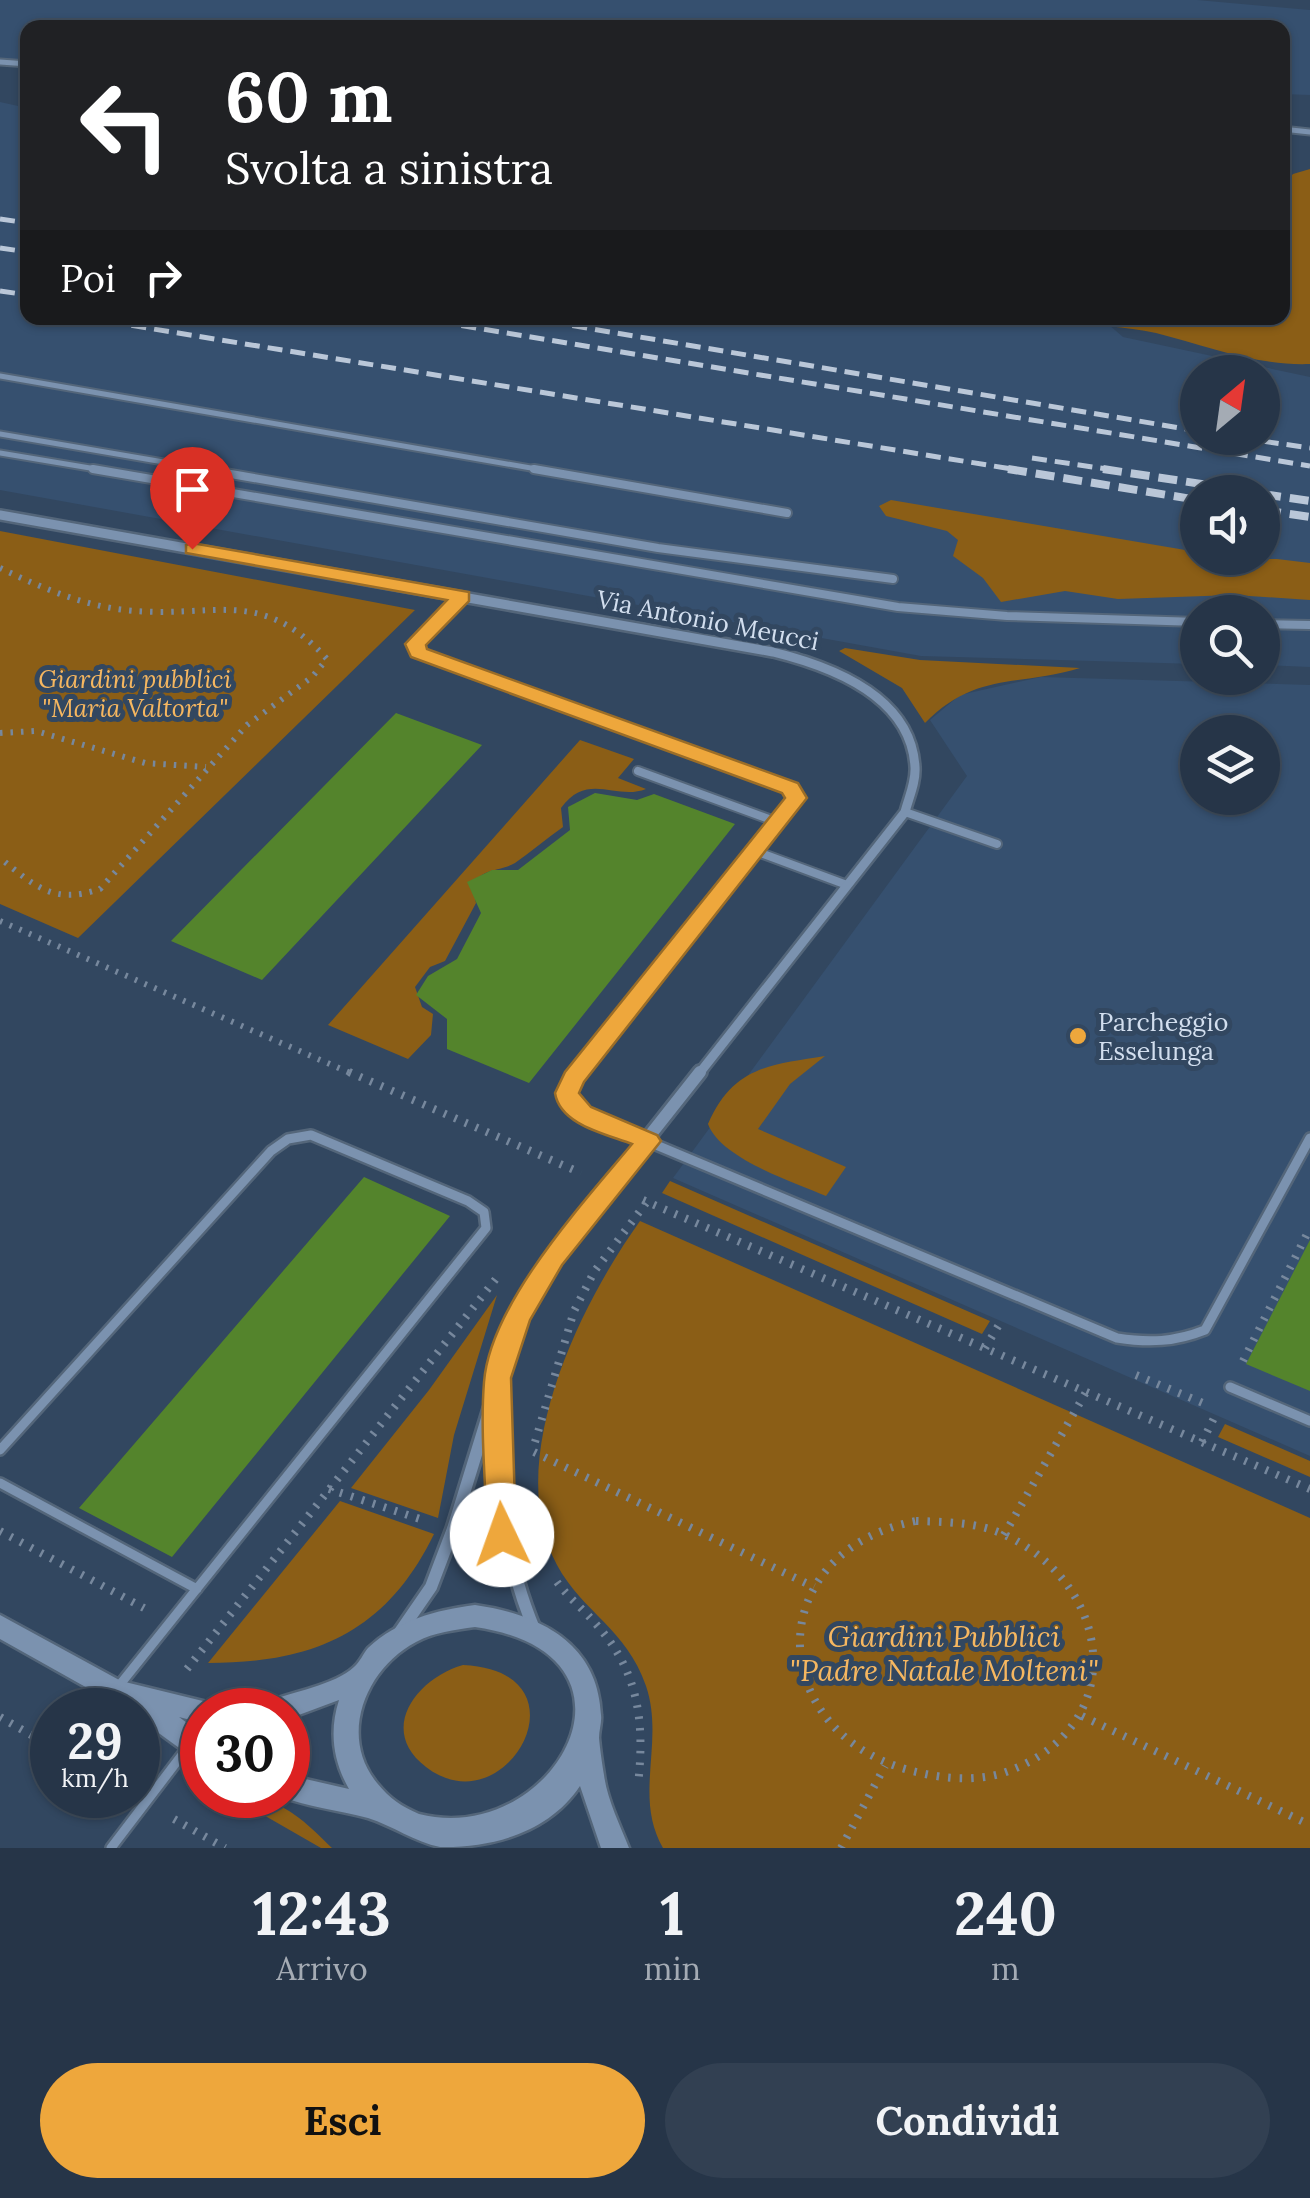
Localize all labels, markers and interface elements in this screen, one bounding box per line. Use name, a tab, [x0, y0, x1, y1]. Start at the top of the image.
text: 60 m	[225, 52, 393, 141]
icon: left	[60, 60, 190, 190]
text: Svolta a sinistra	[225, 139, 553, 196]
icon: right	[136, 250, 191, 305]
text: Poi	[60, 254, 116, 302]
north arrow	[1180, 355, 1280, 455]
map controls	[1180, 355, 1280, 815]
pin	[150, 447, 235, 550]
icon: arrive	[165, 462, 220, 517]
button: sound	[1180, 475, 1280, 575]
street label: Via Antonio Meucci	[593, 583, 822, 657]
button: search	[1180, 595, 1280, 695]
park label: Giardini pubblici "Maria Valtorta"	[38, 663, 232, 724]
button: layers	[1180, 715, 1280, 815]
place label: Parcheggio Esselunga	[1098, 1006, 1228, 1067]
marker: Parcheggio Esselunga	[1067, 1025, 1089, 1047]
position arrow	[450, 1483, 554, 1587]
park label: Giardini Pubblici "Padre Natale Molteni"	[790, 1617, 1098, 1689]
speed limit sign: 30	[180, 1688, 310, 1818]
text: 29	[67, 1709, 123, 1773]
text: km/h	[61, 1762, 129, 1794]
text: 12:43	[253, 1875, 391, 1951]
text: 1	[660, 1875, 685, 1951]
text: 240	[954, 1875, 1057, 1951]
text: Arrivo	[276, 1948, 368, 1989]
text: min	[644, 1948, 701, 1989]
text: m	[991, 1948, 1020, 1989]
button: Esci	[40, 2063, 645, 2178]
button: Condividi	[665, 2063, 1270, 2178]

